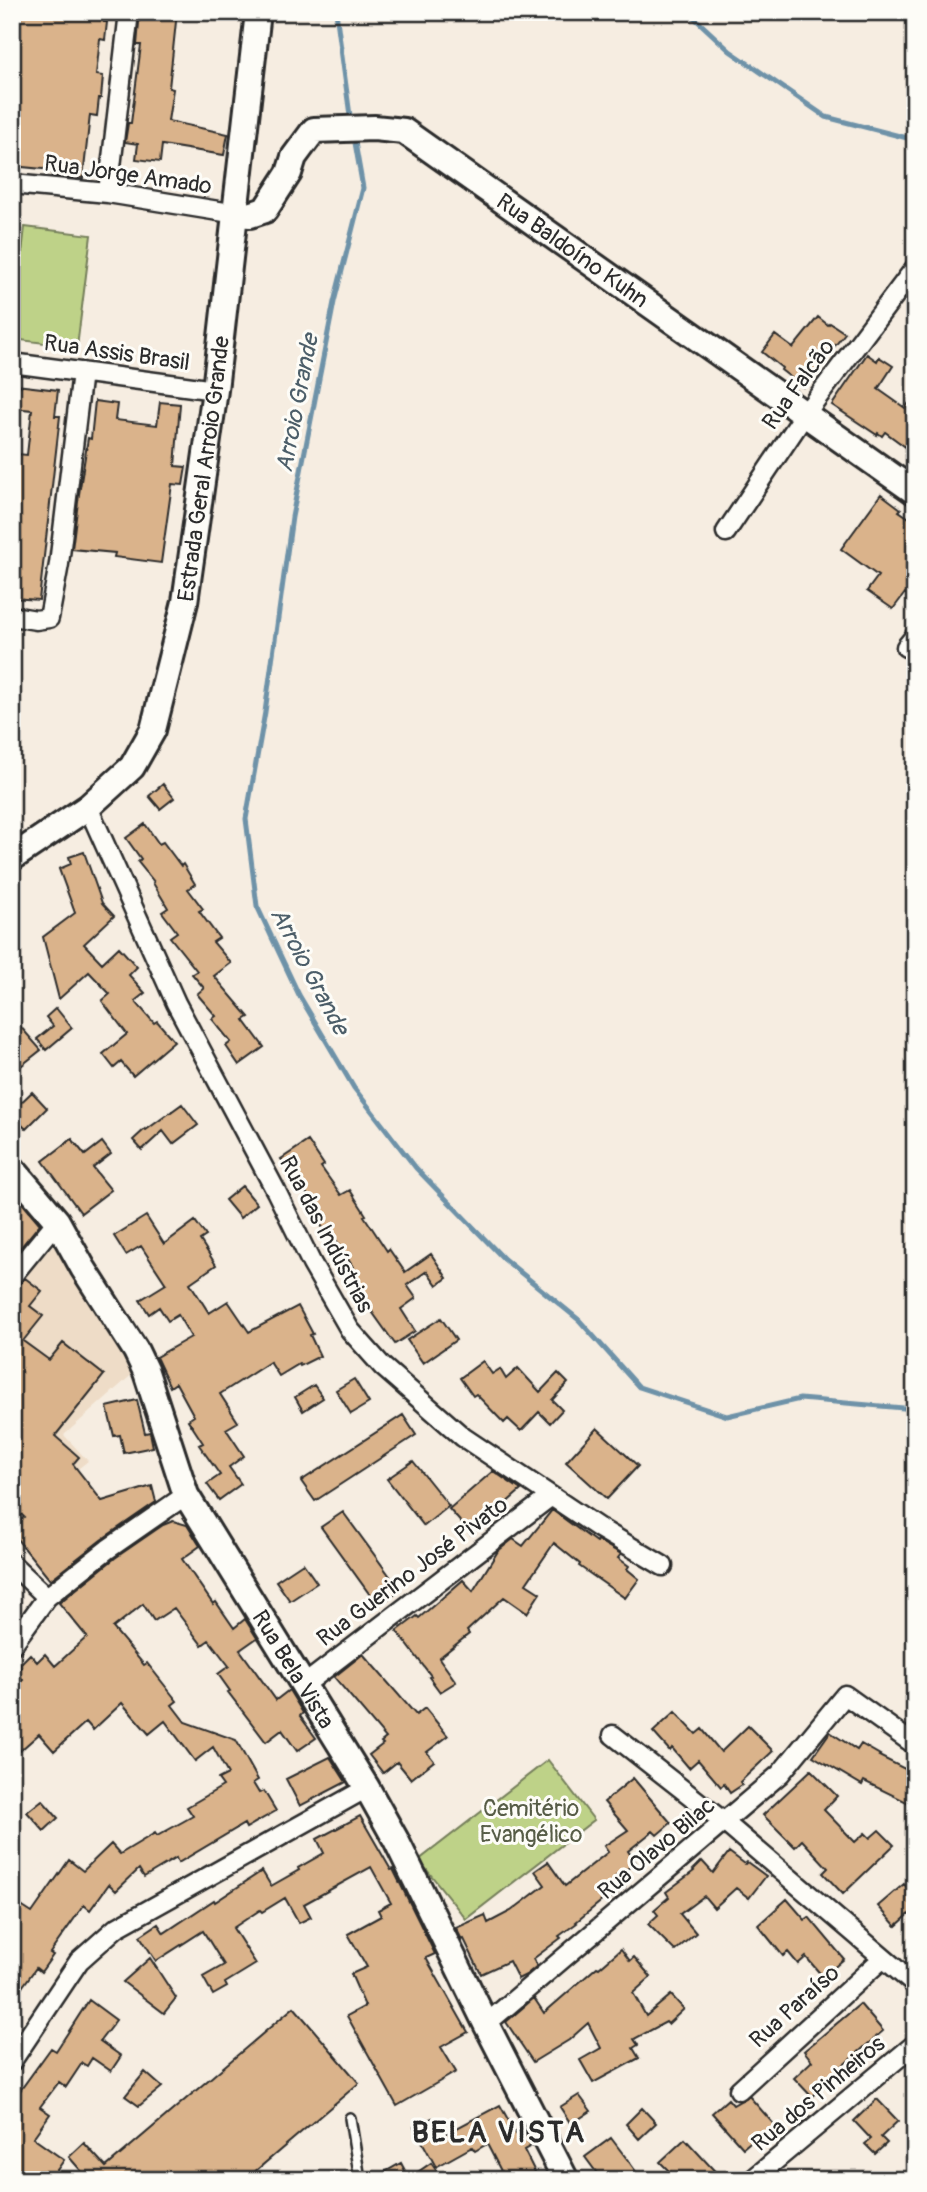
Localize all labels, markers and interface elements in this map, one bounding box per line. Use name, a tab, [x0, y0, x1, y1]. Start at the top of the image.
street label: Rua Jorge Amado	[42, 148, 214, 201]
street label: Rua Baldoíno Kuhn	[491, 187, 654, 314]
street label: Rua Assis Brasil	[42, 328, 192, 377]
water label: Arroio Grande	[270, 330, 325, 474]
street label: Rua Falcão	[756, 333, 841, 435]
street label: Estrada Geral Arroio Grande	[171, 334, 236, 603]
water label: Arroio Grande	[264, 903, 356, 1042]
street label: Rua das Indústrias	[273, 1151, 380, 1318]
street label: Rua Guerino José Pivato	[311, 1490, 514, 1653]
street label: Rua Bela Vista	[246, 1605, 341, 1734]
street label: Rua Olavo Bilac	[592, 1791, 721, 1906]
park label: Cemitério Evangélico	[480, 1794, 582, 1849]
street label: Rua Paraíso	[743, 1958, 845, 2054]
street label: Rua dos Pinheiros	[746, 2029, 891, 2158]
district label: BELA VISTA	[412, 2114, 586, 2151]

